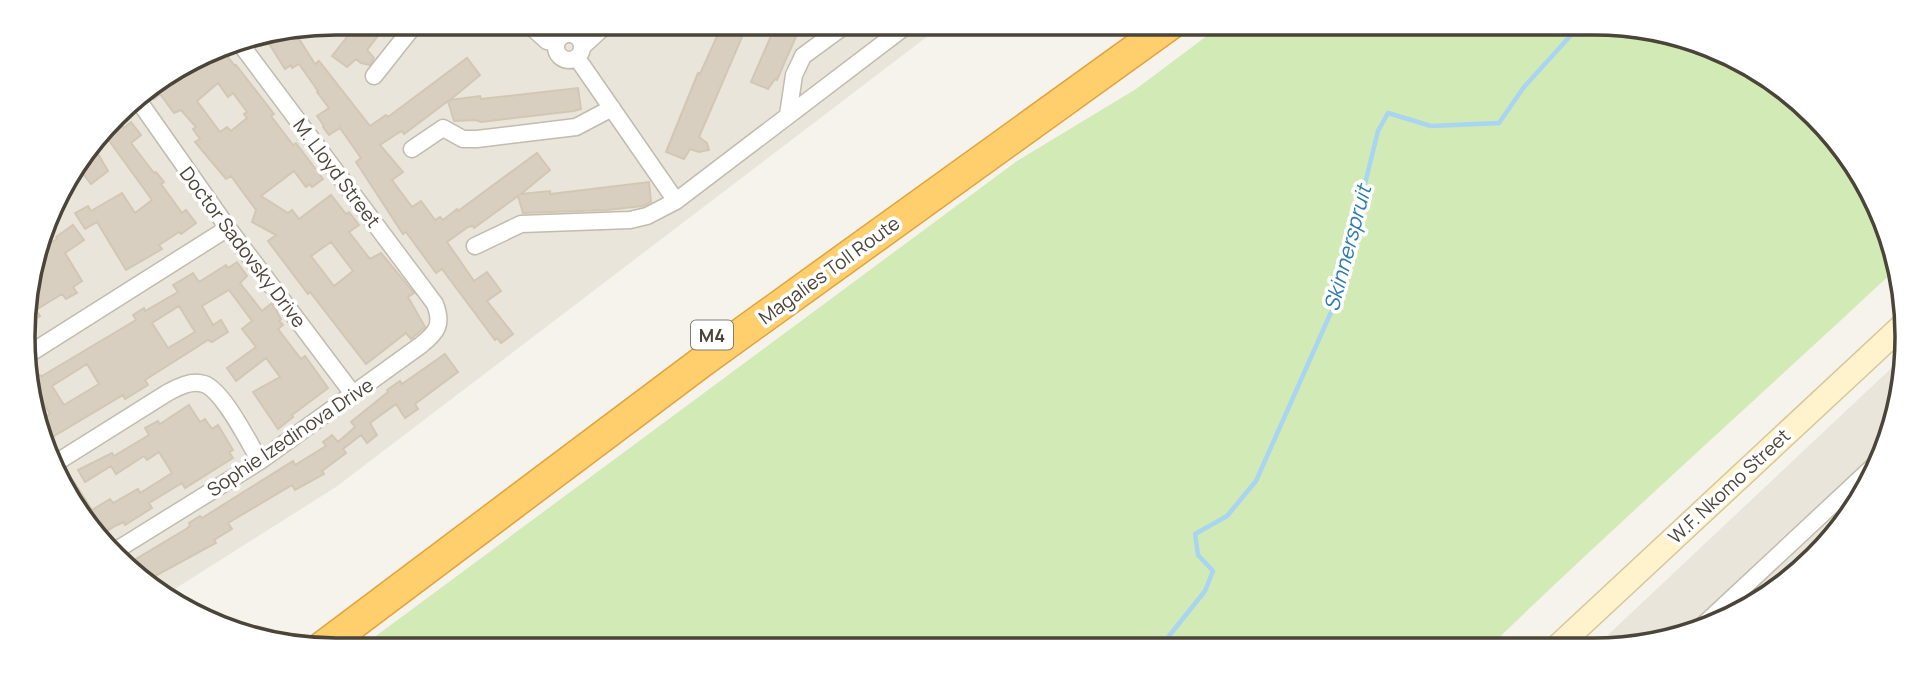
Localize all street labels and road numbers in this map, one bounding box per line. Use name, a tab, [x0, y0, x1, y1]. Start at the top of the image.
street label: M. Lloyd Street	[287, 113, 387, 233]
street label: Doctor Sadovsky Drive	[174, 161, 312, 333]
street label: Magalies Toll Route	[753, 210, 905, 330]
road number: M4	[691, 320, 733, 349]
street label: Sophie Izedinova Drive	[202, 372, 378, 502]
street label: W.F. Nkomo Street	[1662, 423, 1796, 549]

